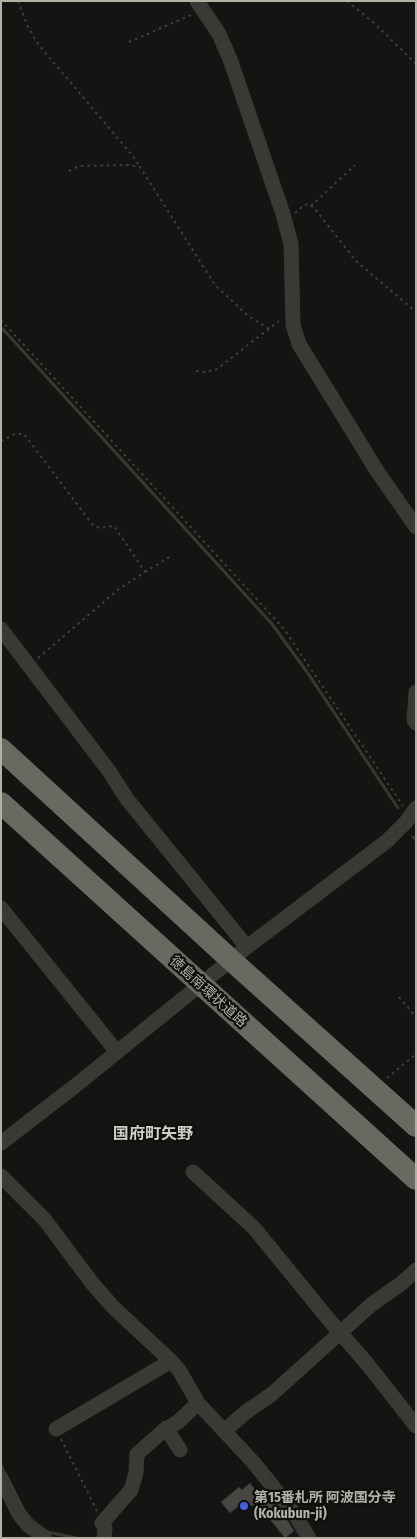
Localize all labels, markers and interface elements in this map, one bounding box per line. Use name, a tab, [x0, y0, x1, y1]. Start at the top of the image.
street label: 徳島南環状道路	[166, 953, 250, 1031]
district label: 国府町矢野	[113, 1125, 193, 1145]
place label: 第15番札所 阿波国分寺 (Kokubun-ji)	[254, 1490, 396, 1522]
marker: 第15番札所 阿波国分寺 (Kokubun-ji)	[238, 1500, 250, 1512]

